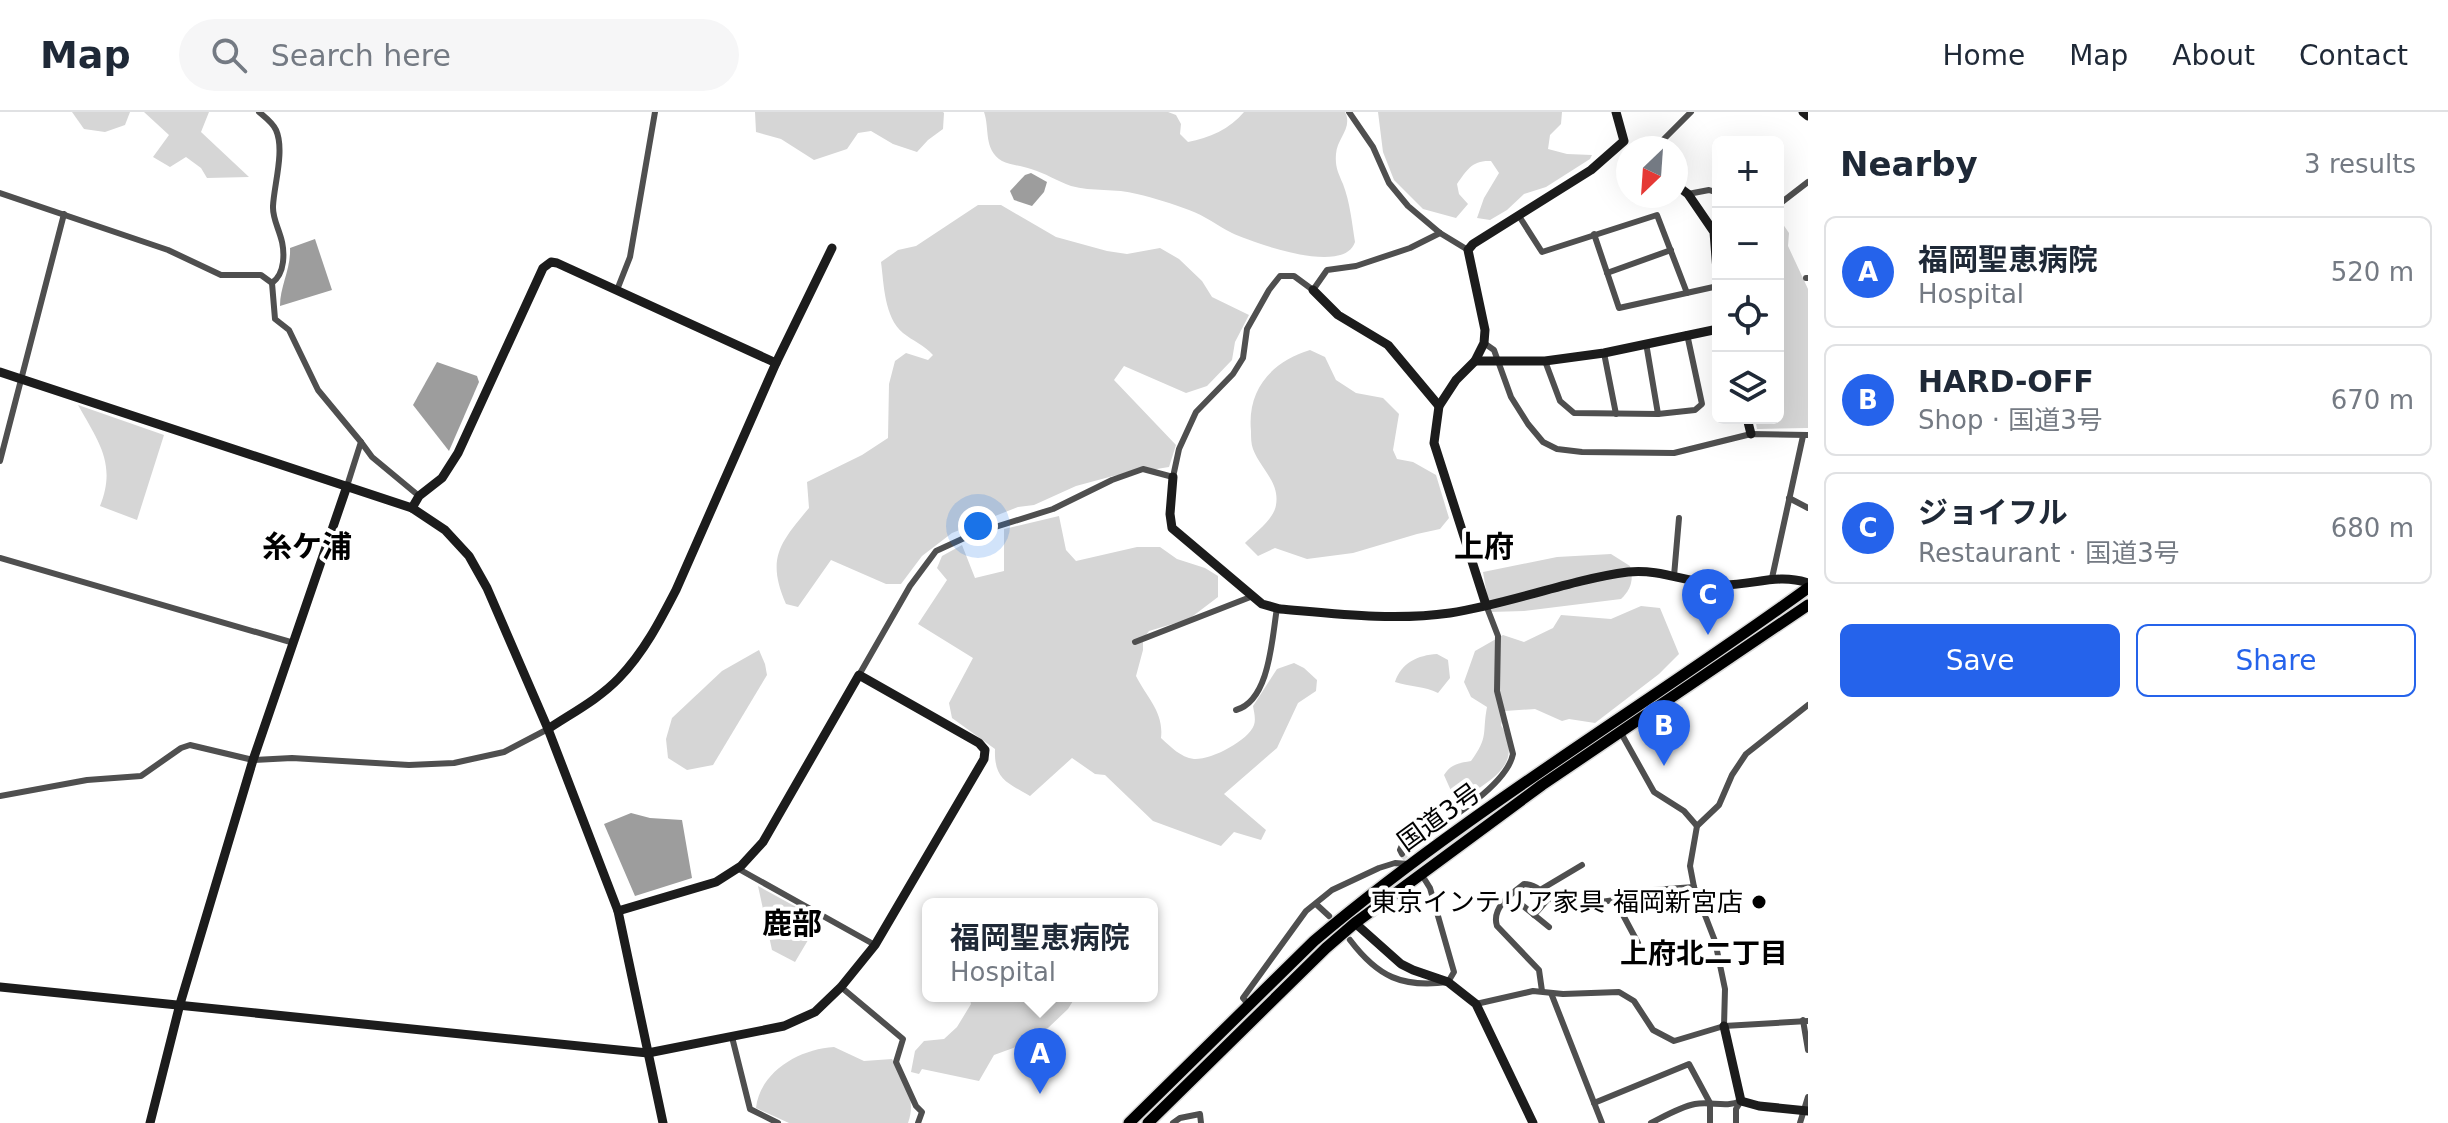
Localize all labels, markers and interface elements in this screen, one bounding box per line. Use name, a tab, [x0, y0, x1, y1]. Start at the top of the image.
search box	[179, 19, 739, 91]
text: Map	[40, 33, 131, 77]
icon: search	[207, 33, 251, 77]
text: Search here	[271, 38, 451, 73]
text: Home	[1942, 39, 2025, 72]
text: Map	[2069, 39, 2128, 72]
text: About	[2172, 39, 2255, 72]
text: Contact	[2299, 39, 2408, 72]
north arrow	[1616, 136, 1688, 208]
map controls	[1712, 136, 1784, 424]
button: +	[1712, 136, 1784, 208]
text: Nearby	[1840, 144, 1978, 184]
text: 3 results	[2304, 149, 2416, 179]
button: −	[1712, 208, 1784, 280]
text: 福岡聖恵病院	[1918, 242, 2098, 277]
text: A	[1858, 257, 1878, 287]
text: 520 m	[2331, 257, 2414, 287]
text: Hospital	[1918, 279, 2024, 309]
button: locate	[1712, 280, 1784, 352]
button: layers	[1712, 352, 1784, 424]
text: HARD-OFF	[1918, 364, 2094, 399]
text: B	[1858, 385, 1878, 415]
text: 670 m	[2331, 385, 2414, 415]
text: Shop · 国道3号	[1918, 405, 2103, 435]
text: ジョイフル	[1918, 495, 2068, 530]
your location	[958, 506, 998, 546]
text: C	[1858, 513, 1878, 543]
text: 680 m	[2331, 513, 2414, 543]
district label: 糸ケ浦	[262, 529, 352, 564]
district label: 上府	[1454, 529, 1514, 564]
text: Restaurant · 国道3号	[1918, 538, 2180, 568]
pin: C	[1682, 569, 1734, 635]
button: Save	[1840, 624, 2120, 697]
button: Share	[2136, 624, 2416, 697]
pin: B	[1638, 700, 1690, 766]
street label: 国道3号	[1392, 777, 1486, 857]
place label: 東京インテリア家具 福岡新宮店	[1371, 887, 1743, 917]
marker: 東京インテリア家具 福岡新宮店	[1750, 893, 1768, 911]
popup	[922, 898, 1158, 1002]
district label: 鹿部	[762, 906, 822, 941]
text: 福岡聖恵病院	[950, 920, 1130, 955]
district label: 上府北二丁目	[1620, 937, 1788, 970]
text: Hospital	[950, 957, 1056, 987]
pin: A	[1014, 1028, 1066, 1094]

